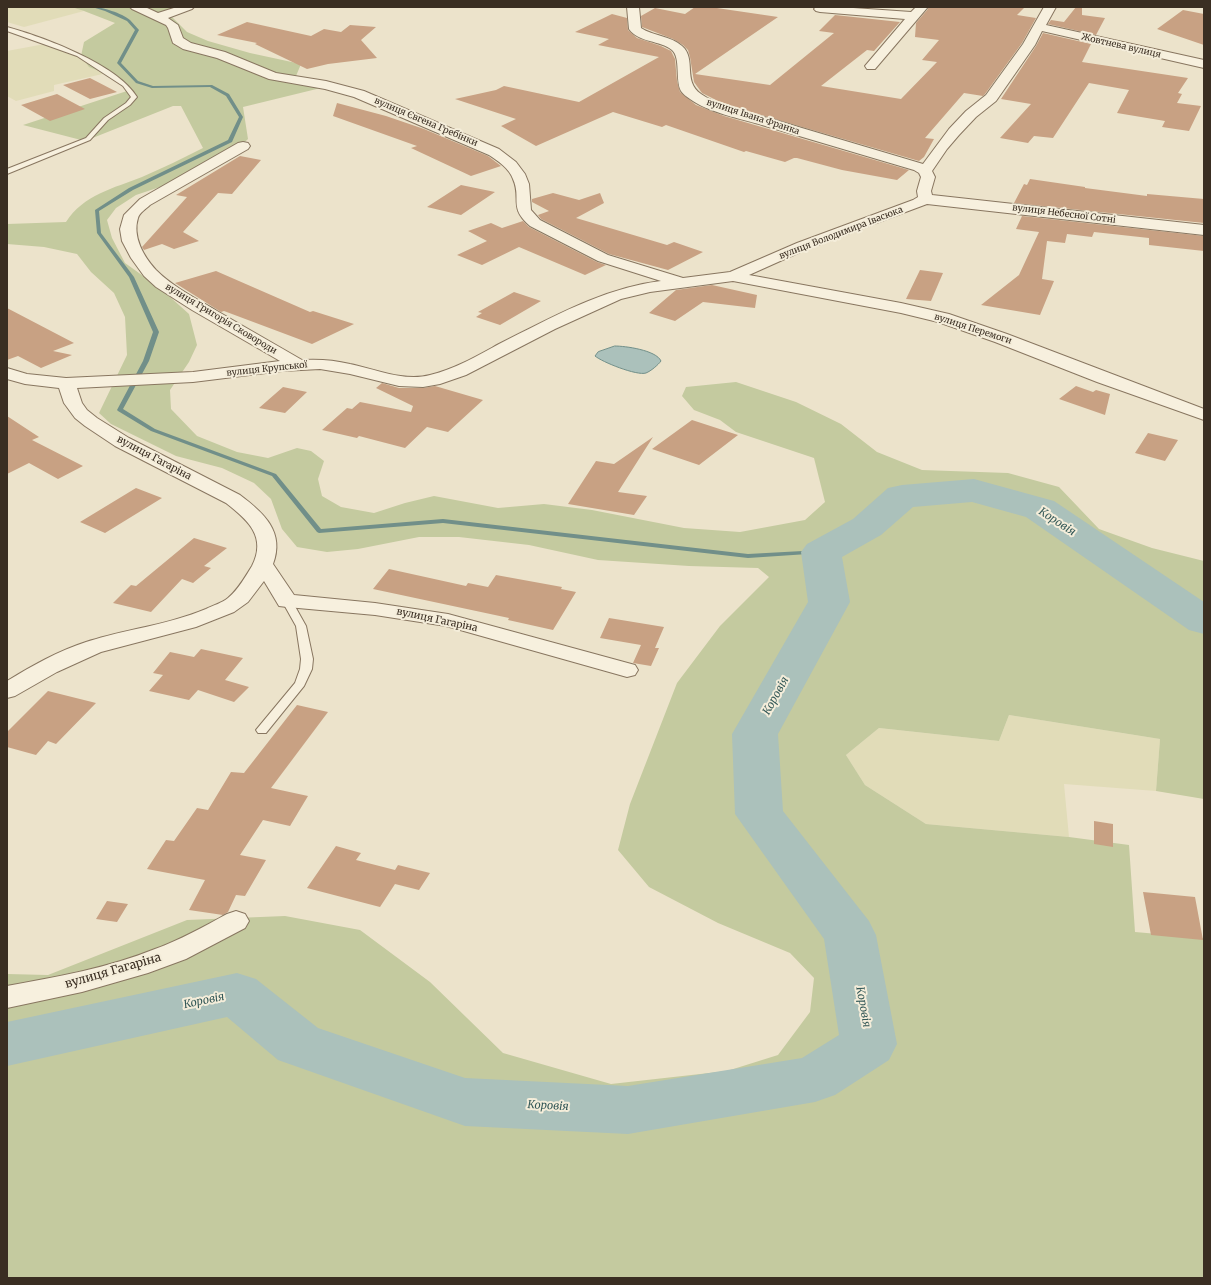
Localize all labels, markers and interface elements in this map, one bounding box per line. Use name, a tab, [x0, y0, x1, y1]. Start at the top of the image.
street label: Жовтнева вулиця	[1080, 32, 1162, 60]
street label: вулиця Євгена Гребінки	[373, 95, 479, 149]
street label: вулиця Івана Франка	[705, 97, 801, 137]
street label: вулиця Небесної Сотні	[1012, 202, 1116, 226]
street label: вулиця Володимира Івасюка	[778, 204, 904, 262]
street label: вулиця Григорія Сковороди	[163, 281, 279, 357]
street label: вулиця Перемоги	[933, 311, 1013, 347]
street label: вулиця Крупської	[226, 359, 308, 379]
street label: вулиця Гагаріна	[115, 433, 193, 483]
water label: Коровія	[1036, 505, 1078, 539]
street label: вулиця Гагаріна	[395, 606, 479, 634]
water label: Коровія	[760, 675, 792, 717]
street label: вулиця Гагаріна	[63, 950, 163, 992]
water label: Коровія	[853, 986, 873, 1028]
water label: Коровія	[182, 990, 226, 1012]
water label: Коровія	[527, 1098, 569, 1114]

